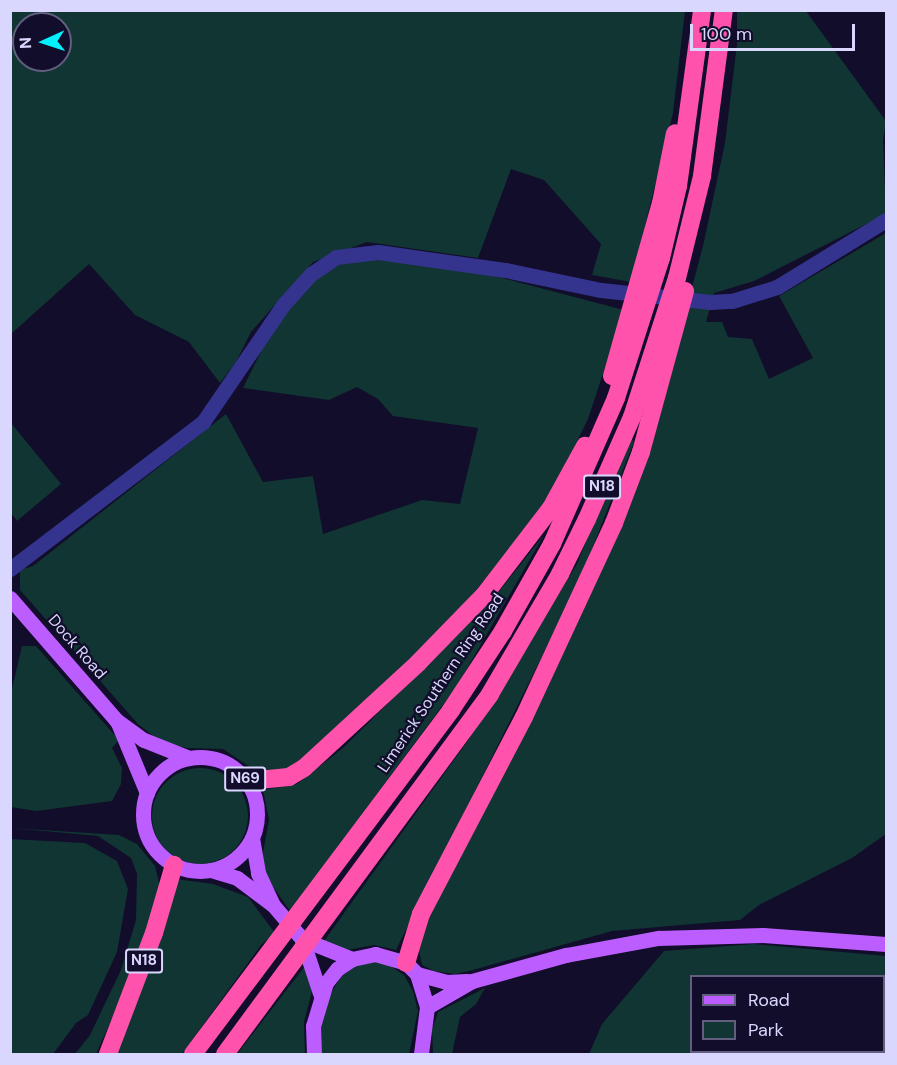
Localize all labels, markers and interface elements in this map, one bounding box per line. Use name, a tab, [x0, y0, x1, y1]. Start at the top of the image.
north arrow	[12, 12, 72, 72]
scale bar	[693, 12, 858, 50]
text: 100 m	[701, 22, 752, 46]
text: N	[15, 36, 36, 49]
road number: N18	[582, 475, 622, 499]
street label: Limerick Southern Ring Road	[374, 590, 508, 776]
street label: Dock Road	[44, 611, 110, 683]
road number: N69	[224, 767, 266, 791]
road number: N18	[124, 949, 164, 973]
legend	[690, 975, 885, 1053]
text: Road	[748, 988, 790, 1012]
text: Park	[748, 1018, 784, 1042]

